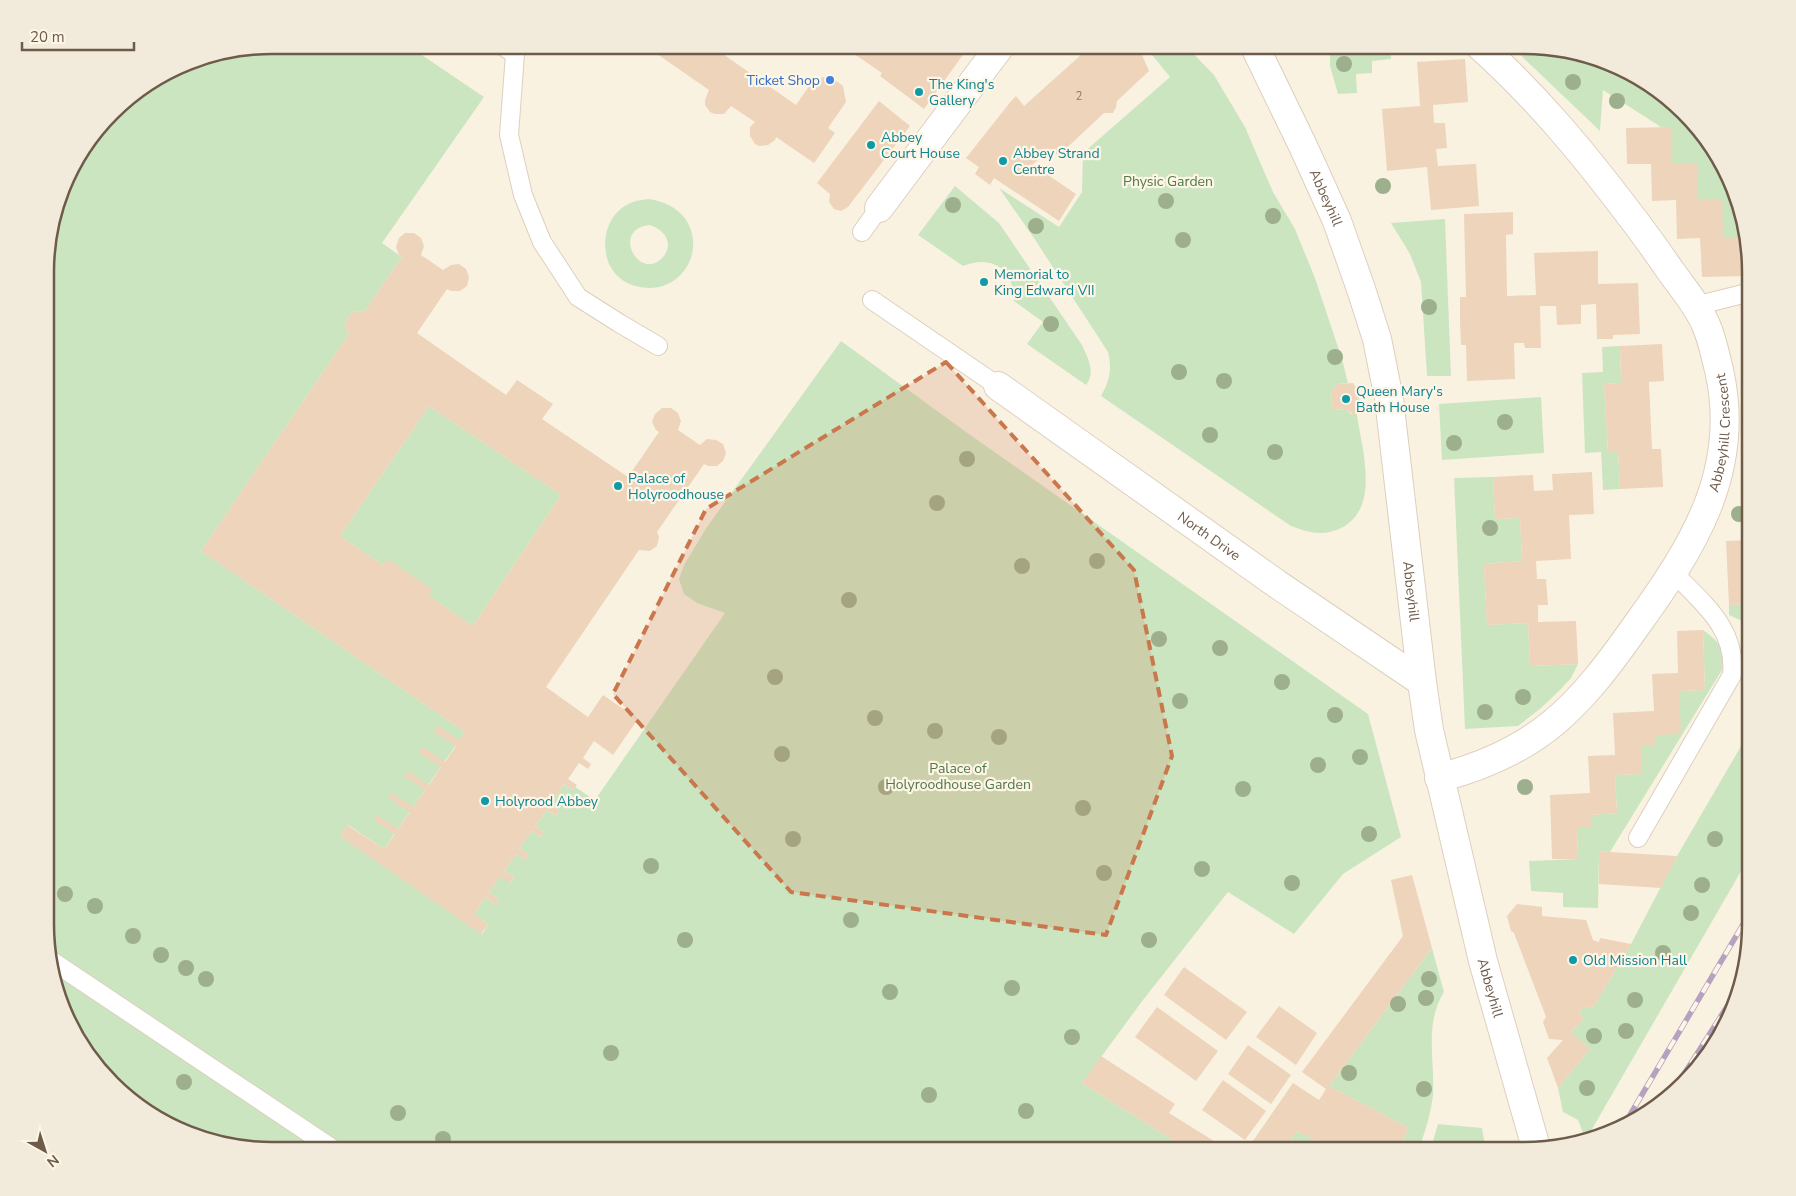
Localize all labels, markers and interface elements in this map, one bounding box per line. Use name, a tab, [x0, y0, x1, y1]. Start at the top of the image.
scale bar	[22, 20, 135, 52]
text: 20 m	[30, 27, 65, 47]
place label: Ticket Shop	[747, 71, 820, 90]
marker: Ticket Shop	[824, 74, 836, 86]
place label: The King's Gallery	[929, 75, 995, 110]
marker: The King's Gallery	[913, 86, 925, 98]
house number: 2	[1076, 89, 1082, 104]
place label: Abbey Court House	[881, 128, 960, 163]
marker: Abbey Court House	[865, 139, 877, 151]
place label: Abbey Strand Centre	[1013, 144, 1100, 179]
marker: Abbey Strand Centre	[997, 155, 1009, 167]
street label: Abbeyhill	[1305, 166, 1347, 230]
park label: Physic Garden	[1123, 172, 1213, 191]
place label: Memorial to King Edward VII	[994, 265, 1095, 300]
marker: Memorial to King Edward VII	[978, 276, 990, 288]
street label: Abbeyhill Crescent	[1704, 372, 1735, 494]
place label: Queen Mary's Bath House	[1356, 382, 1443, 417]
marker: Queen Mary's Bath House	[1340, 393, 1352, 405]
place label: Palace of Holyroodhouse	[628, 469, 724, 504]
marker: Palace of Holyroodhouse	[612, 480, 624, 492]
street label: North Drive	[1174, 507, 1244, 565]
street label: Abbeyhill	[1398, 560, 1424, 623]
park label: Palace of Holyroodhouse Garden	[885, 759, 1031, 794]
place label: Holyrood Abbey	[495, 792, 599, 811]
marker: Holyrood Abbey	[479, 795, 491, 807]
place label: Old Mission Hall	[1583, 951, 1688, 970]
marker: Old Mission Hall	[1567, 954, 1579, 966]
street label: Abbeyhill	[1473, 956, 1508, 1021]
north arrow	[20, 1126, 70, 1176]
text: N	[43, 1150, 63, 1171]

